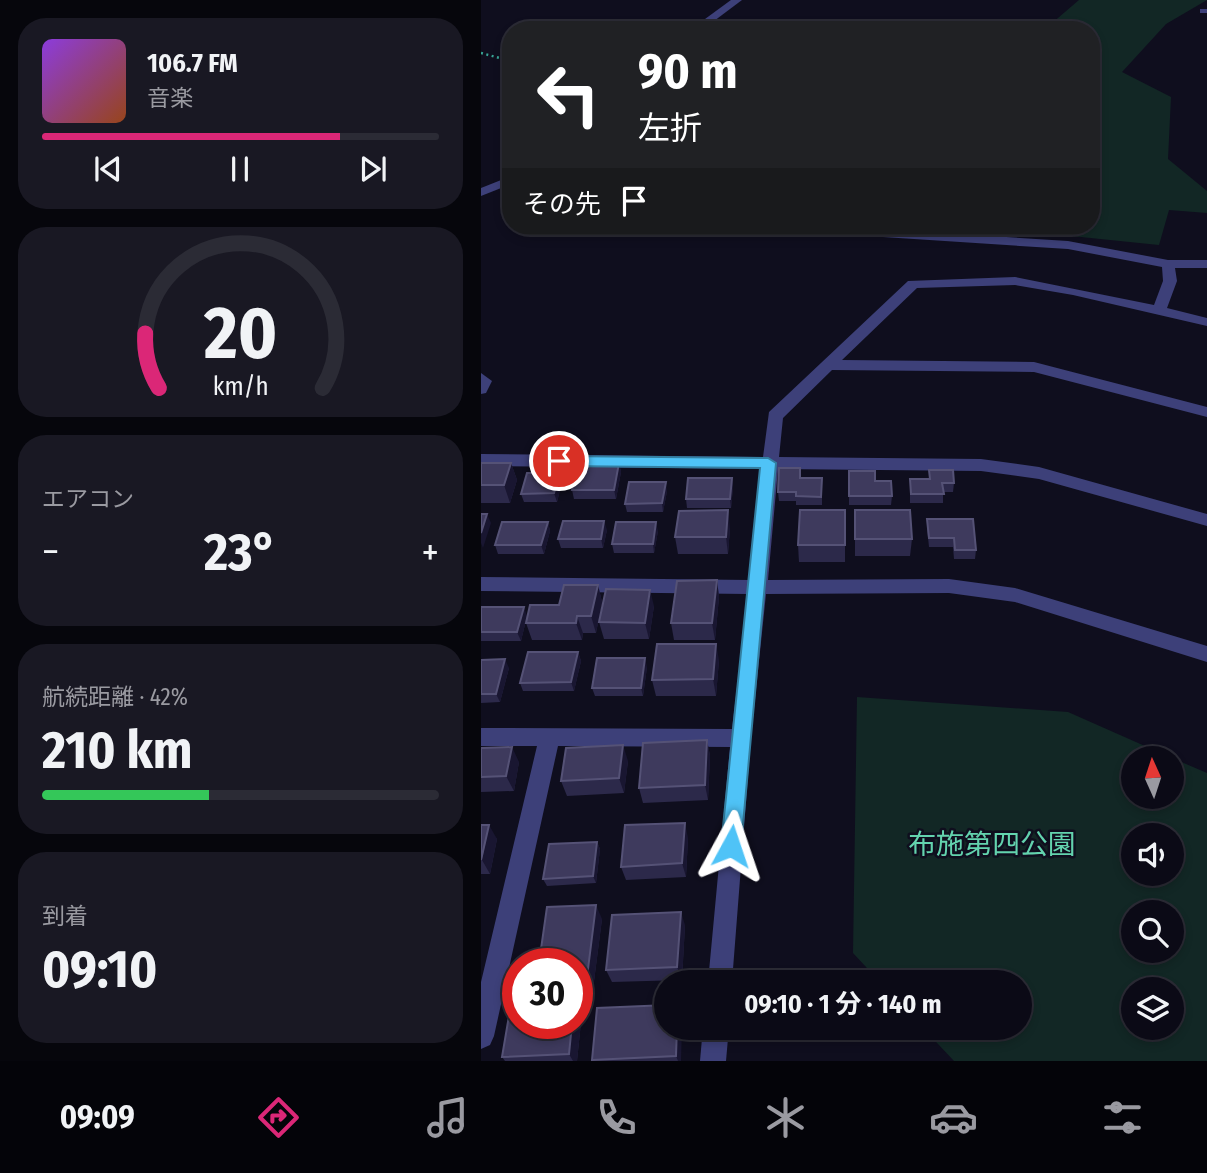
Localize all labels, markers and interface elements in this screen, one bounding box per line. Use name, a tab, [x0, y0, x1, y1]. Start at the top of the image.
text: 90 m	[638, 42, 738, 101]
text: 106.7 FM	[147, 48, 238, 79]
icon: left	[523, 49, 614, 140]
text: 音楽	[147, 84, 193, 112]
text: 左折	[638, 109, 702, 147]
icon: previous	[89, 150, 127, 188]
icon: pause	[221, 150, 259, 188]
icon: next	[354, 150, 392, 188]
icon: arrive	[615, 182, 653, 220]
text: その先	[523, 189, 601, 220]
text: 20	[203, 290, 277, 377]
text: km/h	[213, 372, 268, 402]
pin	[529, 431, 589, 491]
icon: arrive	[540, 442, 578, 480]
text: エアコン	[42, 485, 134, 513]
text: 23°	[204, 521, 277, 584]
text: −	[42, 529, 59, 575]
text: +	[422, 529, 439, 575]
text: 航続距離 · 42%	[42, 683, 188, 711]
text: 210 km	[42, 719, 193, 782]
north arrow	[1121, 746, 1185, 808]
map controls	[1121, 746, 1184, 1040]
position arrow	[694, 809, 768, 883]
button: sound	[1121, 823, 1184, 886]
park label: 布施第四公園	[908, 828, 1076, 861]
button: search	[1121, 900, 1184, 963]
text: 到着	[42, 902, 88, 930]
text: 09:10	[42, 938, 157, 1001]
speed limit sign: 30	[502, 948, 593, 1039]
button: layers	[1121, 977, 1184, 1040]
text: 09:10 · 1 分 · 140 m	[744, 989, 942, 1020]
icon: directions	[254, 1093, 303, 1142]
icon: music	[423, 1093, 472, 1142]
icon: phone	[592, 1093, 641, 1142]
icon: climate	[761, 1093, 810, 1142]
icon: car	[929, 1093, 978, 1142]
icon: filters	[1098, 1093, 1147, 1142]
text: 09:09	[60, 1098, 135, 1136]

